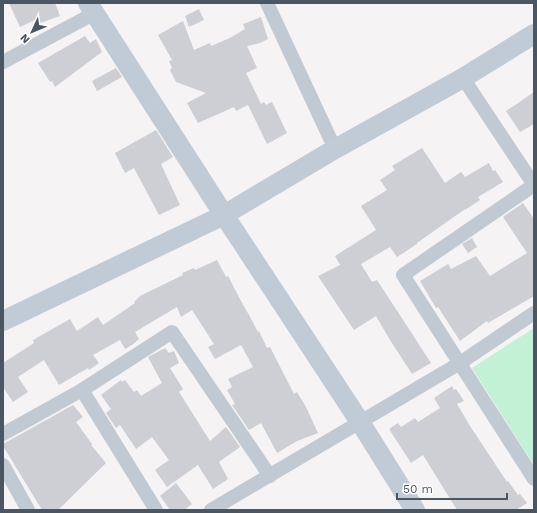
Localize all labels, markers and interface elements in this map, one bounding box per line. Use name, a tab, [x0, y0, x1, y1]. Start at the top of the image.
north arrow	[12, 12, 52, 52]
text: N	[18, 31, 33, 46]
scale bar	[397, 475, 507, 501]
text: 50 m	[403, 482, 433, 496]

